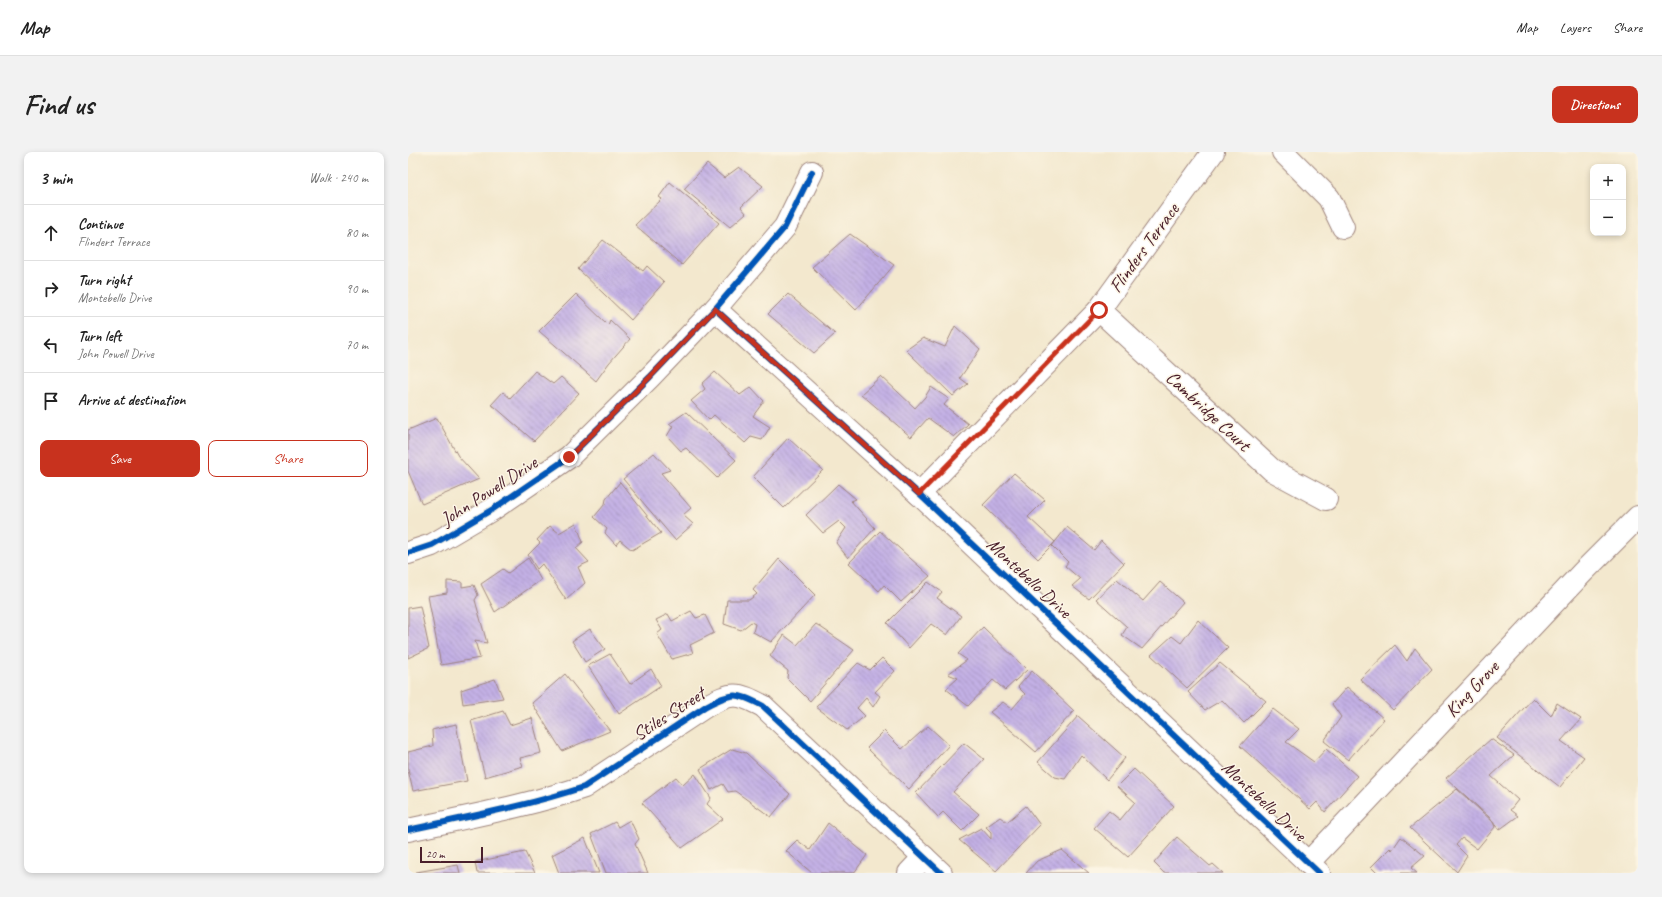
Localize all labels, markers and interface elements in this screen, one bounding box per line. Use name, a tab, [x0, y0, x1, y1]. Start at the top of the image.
text: Map	[20, 16, 50, 40]
text: Map	[1516, 19, 1538, 36]
text: Layers	[1560, 19, 1591, 36]
text: Share	[1613, 19, 1642, 36]
button: Directions	[1552, 86, 1638, 123]
text: Find us	[24, 87, 94, 122]
map controls	[1590, 164, 1626, 236]
button: +	[1590, 164, 1626, 200]
text: 3 min	[40, 168, 73, 189]
text: Walk · 240 m	[309, 170, 368, 186]
street label: Flinders Terrace	[1104, 197, 1185, 297]
button: −	[1590, 200, 1626, 236]
text: Continue	[78, 215, 123, 234]
icon: ahead	[40, 222, 62, 244]
text: 80 m	[346, 225, 368, 241]
text: Flinders Terrace	[78, 234, 149, 250]
text: Turn right	[78, 271, 131, 290]
icon: right	[40, 278, 62, 300]
text: 90 m	[346, 281, 368, 297]
text: Montebello Drive	[78, 290, 152, 306]
route start	[1090, 301, 1108, 319]
text: Turn left	[78, 327, 121, 346]
icon: left	[40, 334, 62, 356]
text: 70 m	[346, 337, 368, 353]
text: John Powell Drive	[78, 346, 154, 362]
street label: Cambridge Court	[1161, 366, 1257, 458]
icon: arrive	[40, 390, 62, 412]
text: Arrive at destination	[78, 391, 185, 410]
button: Save	[40, 440, 200, 477]
button: Share	[208, 440, 368, 477]
route end	[560, 448, 578, 466]
street label: John Powell Drive	[435, 450, 543, 532]
street label: Montebello Drive	[982, 533, 1078, 625]
street label: King Grove	[1440, 654, 1505, 722]
street label: Stiles Street	[628, 680, 712, 746]
street label: Montebello Drive	[1217, 756, 1313, 848]
scale bar	[420, 845, 483, 864]
text: 20 m	[426, 847, 445, 861]

